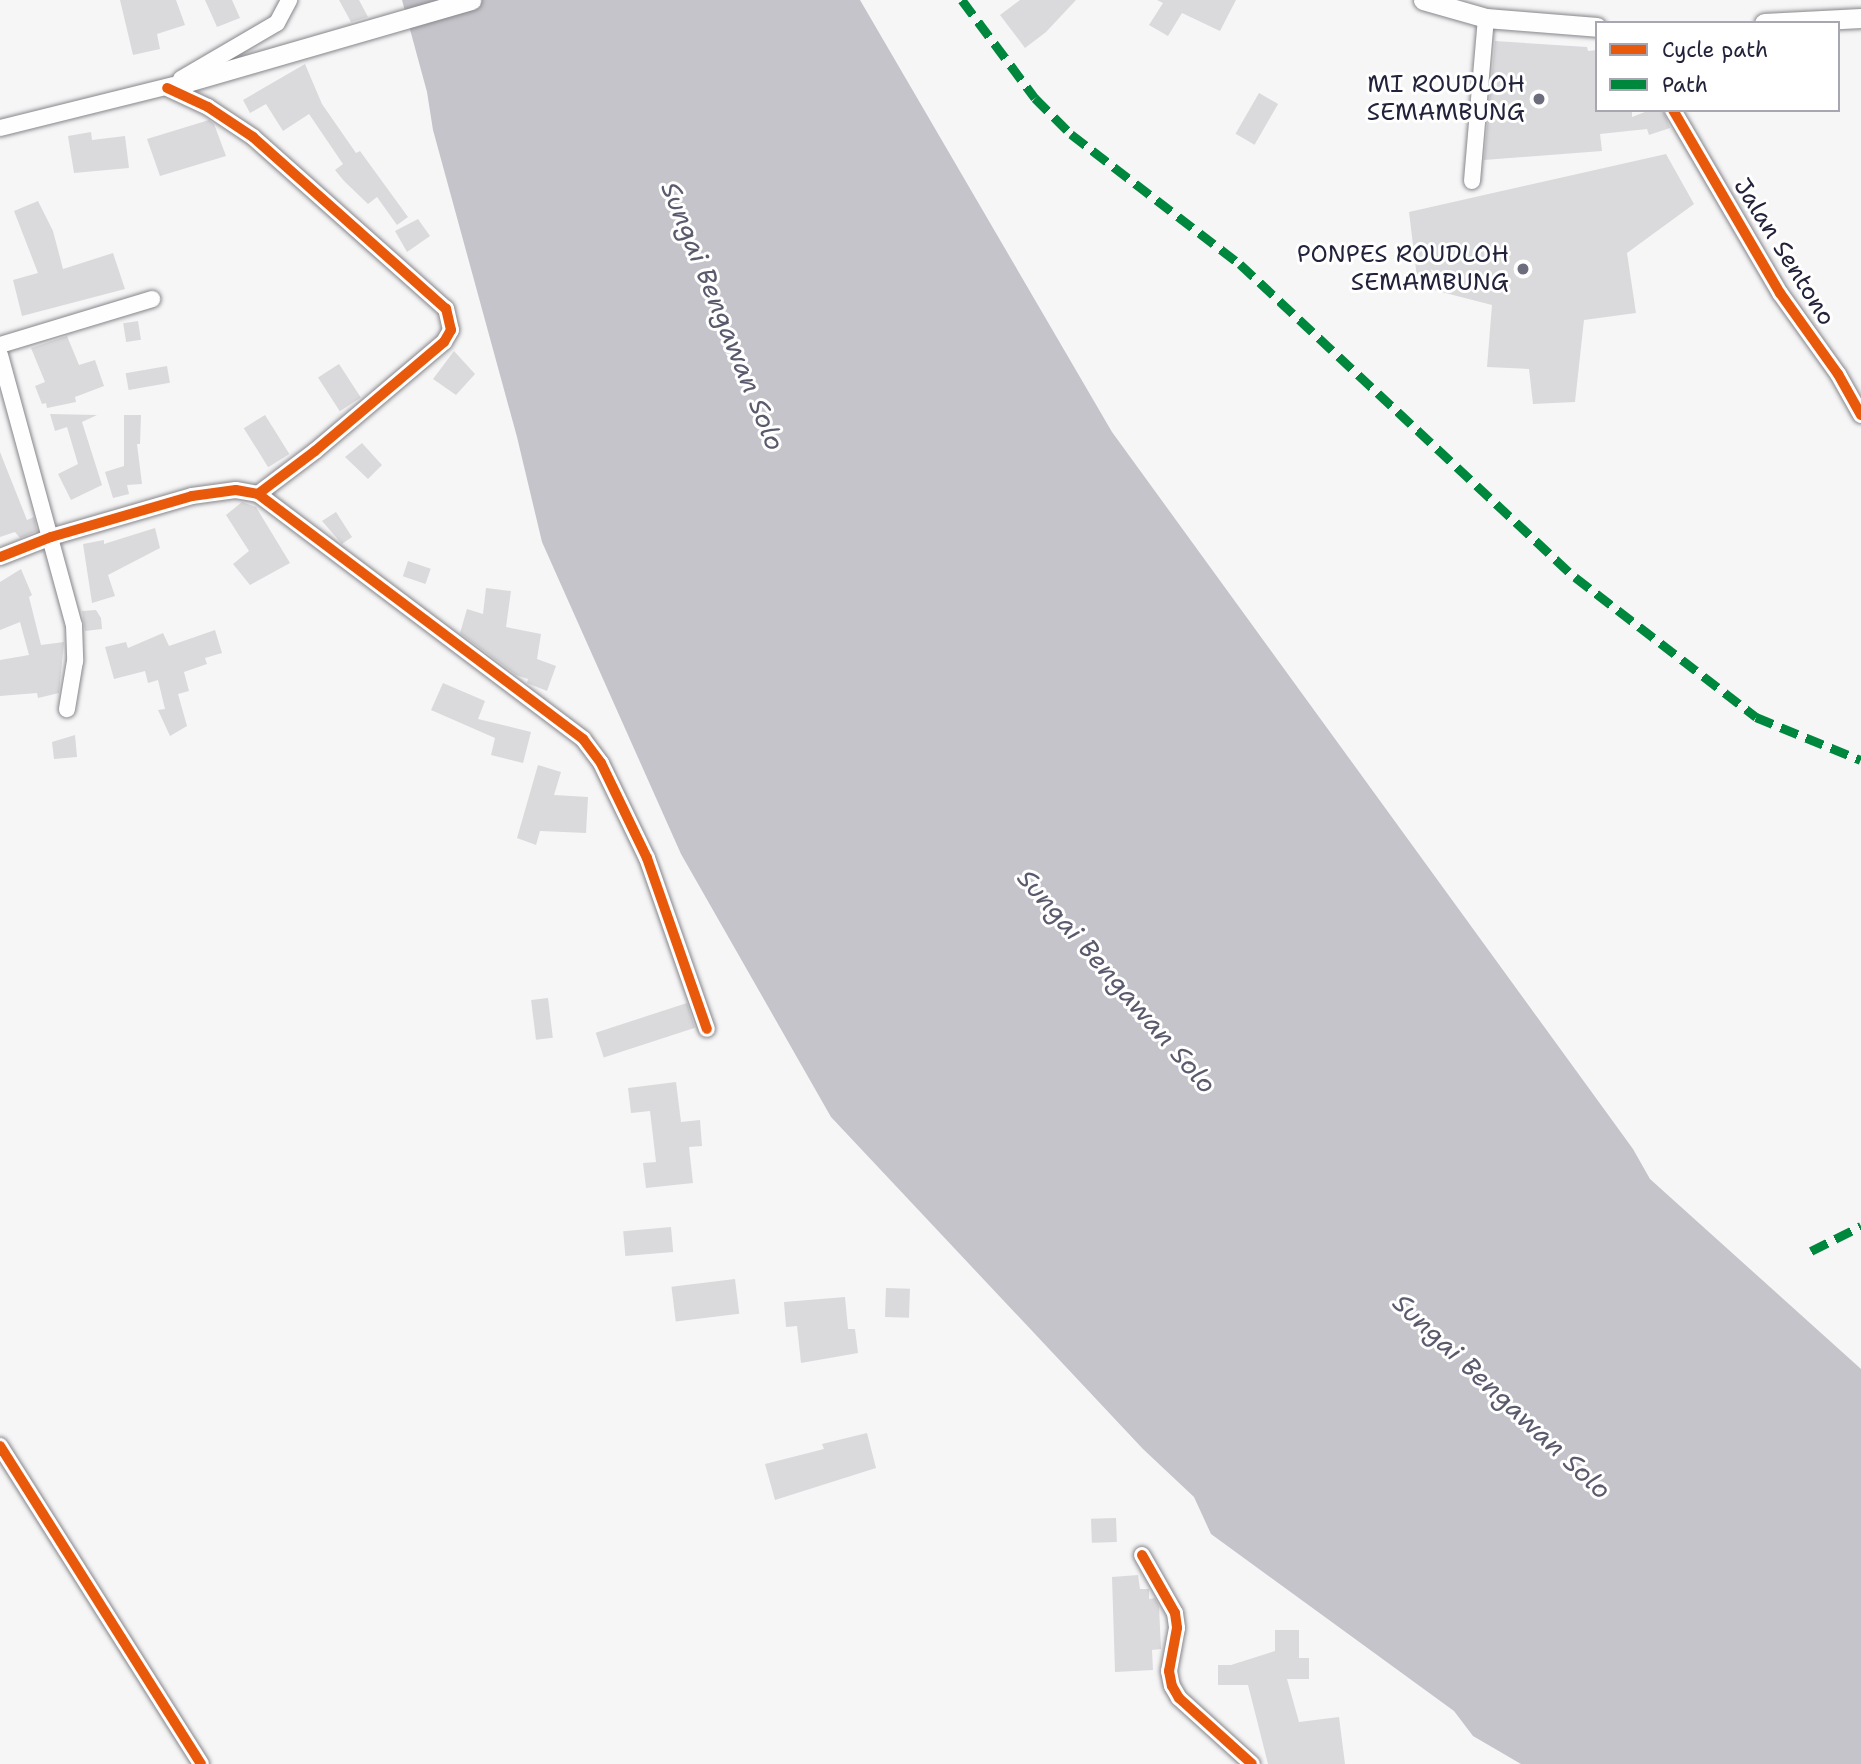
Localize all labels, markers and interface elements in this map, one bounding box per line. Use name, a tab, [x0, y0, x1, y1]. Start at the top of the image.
legend	[1595, 21, 1840, 112]
text: Cycle path	[1662, 36, 1768, 64]
place label: MI ROUDLOH SEMAMBUNG	[1367, 71, 1525, 127]
text: Path	[1662, 71, 1708, 99]
marker: MI ROUDLOH SEMAMBUNG	[1531, 91, 1547, 107]
street label: Jalan Sentono	[1727, 173, 1841, 331]
water label: Sungai Bengawan Solo	[655, 177, 791, 455]
place label: PONPES ROUDLOH SEMAMBUNG	[1297, 241, 1509, 297]
marker: PONPES ROUDLOH SEMAMBUNG	[1515, 261, 1531, 277]
water label: Sungai Bengawan Solo	[1011, 862, 1223, 1100]
water label: Sungai Bengawan Solo	[1386, 1287, 1618, 1505]

